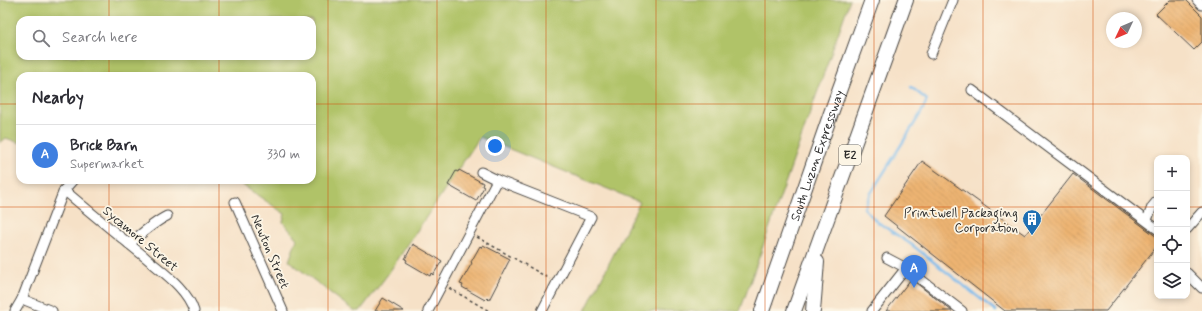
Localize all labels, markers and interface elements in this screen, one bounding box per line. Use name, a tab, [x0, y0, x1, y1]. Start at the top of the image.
north arrow	[1106, 12, 1142, 48]
search box	[16, 16, 316, 60]
icon: search	[30, 27, 52, 49]
text: Search here	[62, 28, 138, 48]
text: Nearby	[32, 87, 84, 109]
street label: South Luzon Expressway	[787, 88, 849, 224]
text: Brick Barn	[70, 136, 138, 156]
your location	[485, 136, 505, 156]
road number: E2	[839, 145, 861, 165]
text: A	[41, 146, 49, 163]
text: 330 m	[267, 146, 300, 163]
map controls	[1154, 155, 1190, 299]
button: +	[1154, 155, 1190, 191]
text: Supermarket	[70, 156, 144, 173]
button: −	[1154, 191, 1190, 227]
street label: Sycamore Street	[99, 203, 181, 276]
place label: Printwell Packaging Corporation	[904, 205, 1018, 237]
building icon: Printwell Packaging Corporation	[1021, 208, 1043, 236]
street label: Newton Street	[246, 212, 293, 292]
button: locate	[1154, 227, 1190, 263]
pin: A	[901, 255, 927, 288]
button: layers	[1154, 263, 1190, 299]

